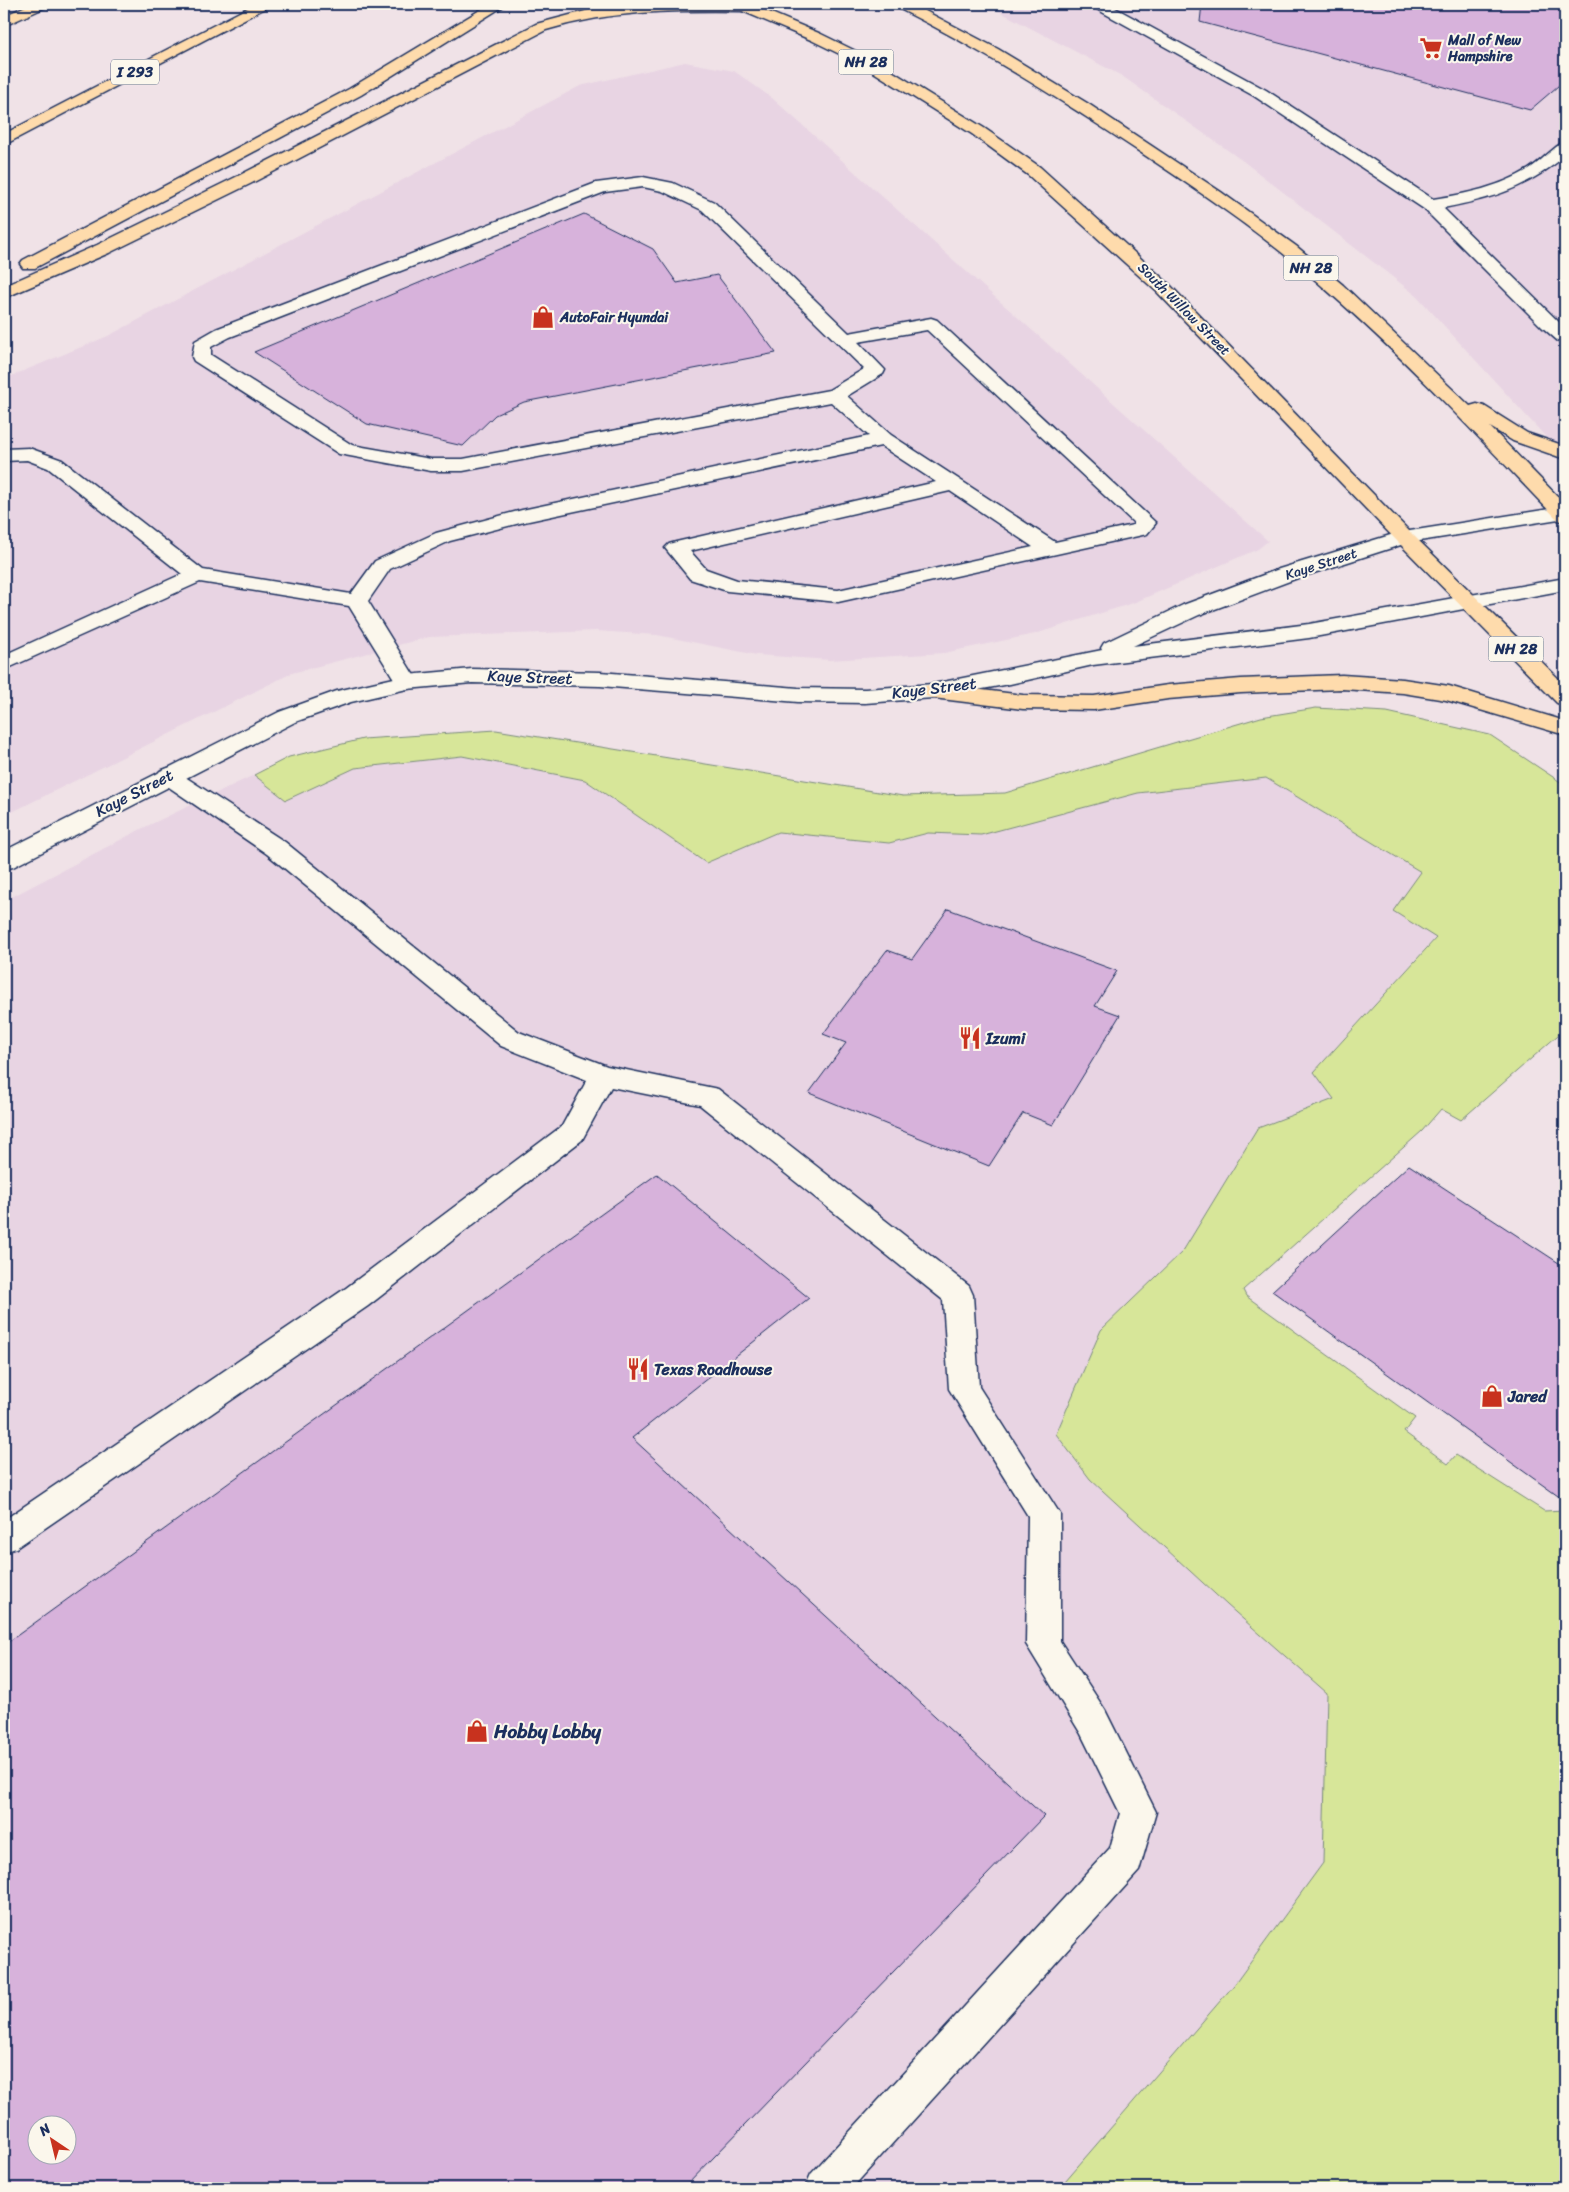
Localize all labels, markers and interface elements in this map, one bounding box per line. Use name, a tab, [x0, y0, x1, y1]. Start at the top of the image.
place label: Mall of New Hampshire	[1447, 28, 1522, 69]
supermarket icon: Mall of New Hampshire	[1418, 35, 1444, 61]
road number: NH 28	[838, 50, 894, 74]
road number: I 293	[111, 60, 159, 84]
street label: South Willow Street	[1131, 256, 1237, 362]
road number: NH 28	[1284, 256, 1338, 280]
shop icon: AutoFair Hyundai	[530, 304, 556, 330]
place label: AutoFair Hyundai	[559, 305, 669, 330]
street label: Kaye Street	[1282, 541, 1360, 587]
road number: NH 28	[1488, 636, 1544, 662]
street label: Kaye Street	[487, 661, 573, 693]
street label: Kaye Street	[890, 668, 978, 708]
street label: Kaye Street	[90, 761, 178, 825]
place label: Izumi	[985, 1024, 1027, 1053]
restaurant icon: Izumi	[957, 1025, 983, 1051]
place label: Texas Roadhouse	[654, 1355, 773, 1384]
restaurant icon: Texas Roadhouse	[625, 1356, 651, 1382]
place label: Jared	[1507, 1382, 1548, 1411]
shop icon: Jared	[1479, 1383, 1505, 1409]
place label: Hobby Lobby	[493, 1715, 602, 1748]
shop icon: Hobby Lobby	[464, 1718, 490, 1744]
north arrow	[28, 2114, 78, 2164]
text: N	[33, 2117, 56, 2143]

